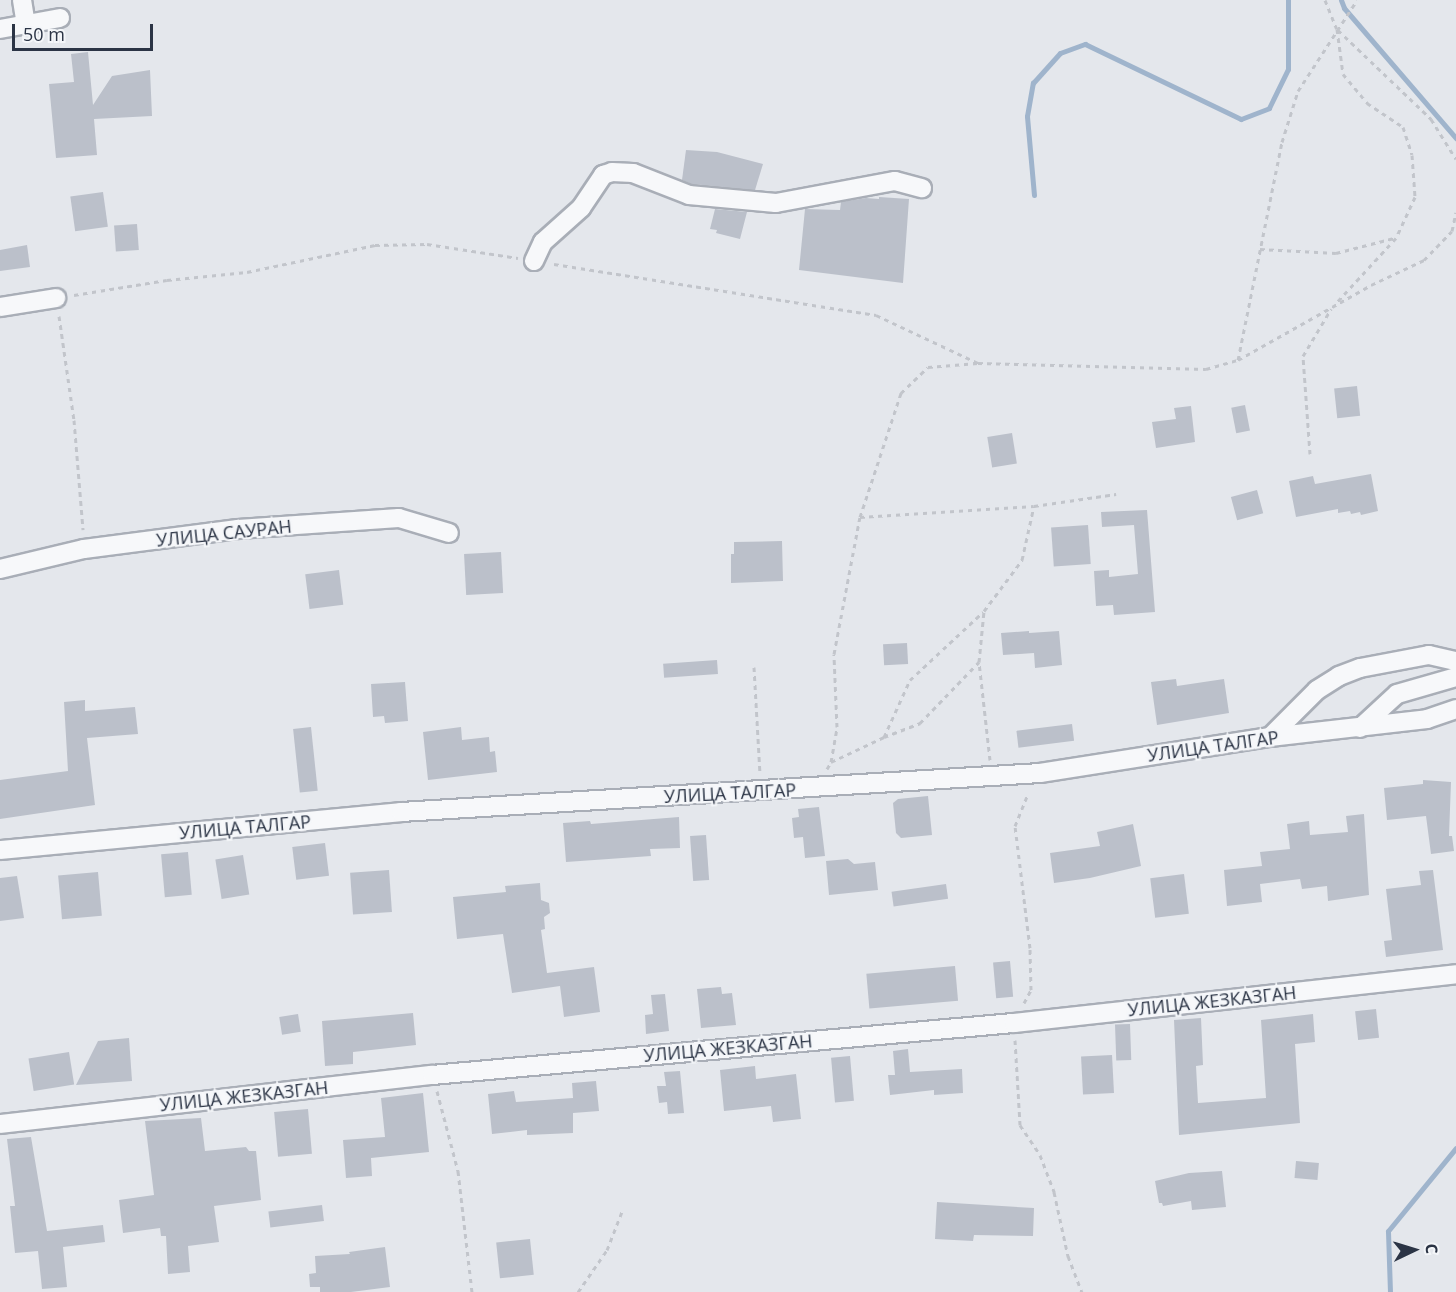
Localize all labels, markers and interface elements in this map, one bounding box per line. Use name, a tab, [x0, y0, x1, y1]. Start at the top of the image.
scale bar	[15, 12, 156, 50]
text: 50 m	[23, 22, 65, 46]
street label: УЛИЦА САУРАН	[155, 515, 293, 551]
street label: УЛИЦА ТАЛГАР	[1146, 726, 1280, 766]
street label: УЛИЦА ТАЛГАР	[663, 779, 797, 807]
street label: УЛИЦА ТАЛГАР	[178, 810, 312, 844]
street label: УЛИЦА ЖЕЗКАЗГАН	[1127, 981, 1297, 1021]
street label: УЛИЦА ЖЕЗКАЗГАН	[643, 1030, 813, 1066]
street label: УЛИЦА ЖЕЗКАЗГАН	[159, 1076, 329, 1116]
north arrow	[1384, 1220, 1444, 1280]
text: С	[1421, 1243, 1443, 1255]

